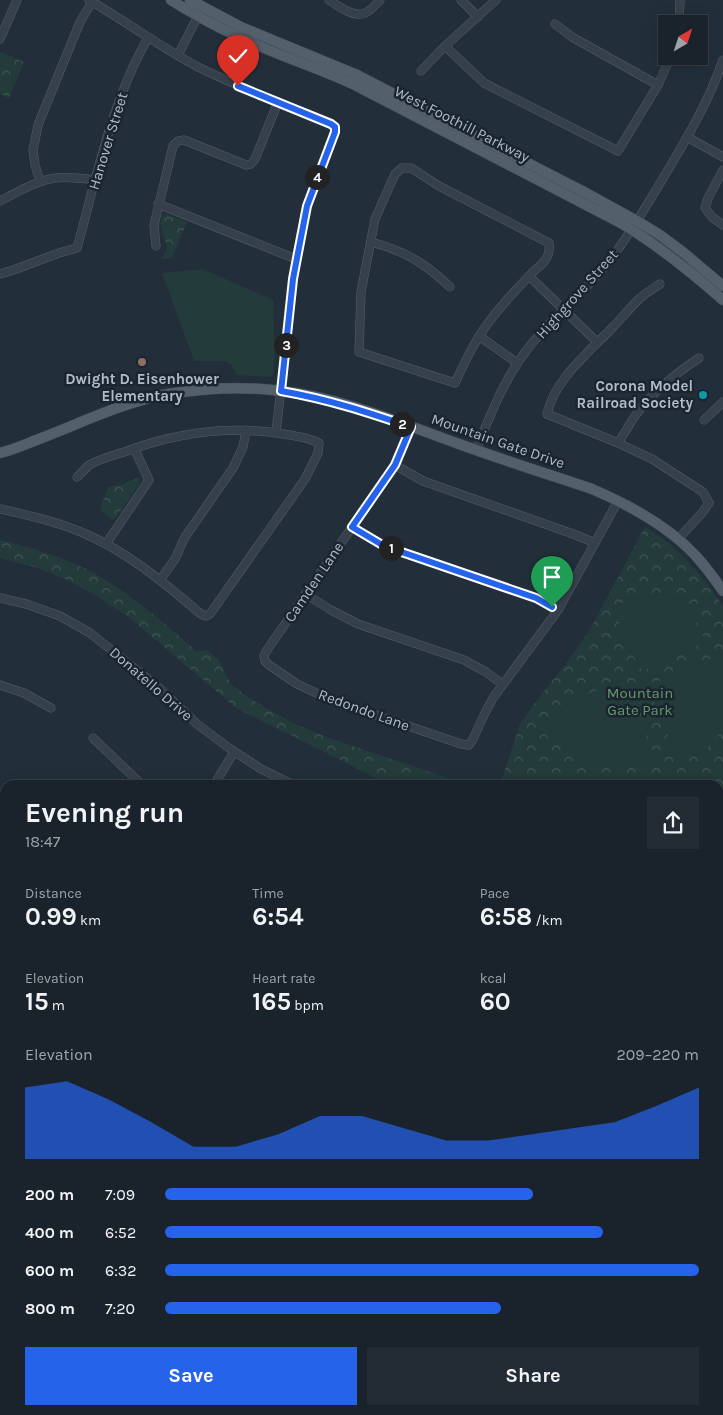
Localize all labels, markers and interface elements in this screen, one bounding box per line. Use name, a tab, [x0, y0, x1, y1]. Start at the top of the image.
north arrow	[658, 15, 708, 65]
map controls	[658, 15, 708, 65]
pin	[217, 35, 259, 86]
icon: check	[224, 42, 252, 70]
street label: West Foothill Parkway	[391, 82, 533, 166]
street label: Hanover Street	[85, 90, 131, 192]
pin: 4	[304, 164, 330, 190]
text: 4	[313, 169, 322, 186]
street label: Highgrove Street	[532, 245, 622, 342]
pin: 3	[274, 332, 298, 358]
text: 3	[282, 337, 291, 354]
marker: Dwight D. Eisenhower Elementary	[136, 356, 148, 368]
place label: Dwight D. Eisenhower Elementary	[65, 370, 219, 405]
place label: Corona Model Railroad Society	[577, 377, 693, 412]
marker: Corona Model Railroad Society	[697, 389, 709, 401]
street label: Mountain Gate Drive	[429, 410, 567, 472]
pin: 2	[390, 412, 414, 436]
text: 2	[398, 416, 407, 433]
pin: 1	[378, 536, 404, 560]
street label: Camden Lane	[281, 539, 347, 625]
text: 1	[389, 540, 394, 557]
pin	[531, 556, 573, 607]
icon: arrive	[538, 563, 566, 591]
street label: Donatello Drive	[106, 643, 196, 725]
park label: Mountain Gate Park	[607, 684, 673, 719]
street label: Redondo Lane	[316, 685, 412, 735]
text: Evening run	[25, 796, 184, 829]
button: share	[647, 797, 699, 849]
text: 18:47	[25, 832, 60, 851]
text: Distance	[25, 885, 82, 902]
text: Time	[252, 885, 284, 902]
text: Pace	[480, 885, 510, 902]
text: 0.99	[25, 902, 77, 931]
text: 6:54	[252, 902, 304, 931]
text: 6:58	[480, 902, 532, 931]
text: km	[77, 912, 101, 929]
text: /km	[532, 912, 563, 929]
text: Elevation	[25, 970, 84, 987]
text: Heart rate	[252, 970, 315, 987]
text: kcal	[480, 970, 506, 987]
text: 15	[25, 987, 48, 1016]
text: 165	[252, 987, 291, 1016]
text: 60	[480, 987, 511, 1016]
text: m	[48, 997, 65, 1014]
text: bpm	[291, 997, 324, 1014]
text: Elevation	[25, 1045, 93, 1064]
text: 209–220 m	[617, 1045, 699, 1064]
text: 200 m	[25, 1185, 74, 1204]
text: 7:09	[105, 1185, 135, 1204]
text: 400 m	[25, 1223, 74, 1242]
text: 6:52	[105, 1223, 136, 1242]
text: 600 m	[25, 1261, 74, 1280]
text: 6:32	[105, 1261, 137, 1280]
text: 800 m	[25, 1299, 75, 1318]
text: 7:20	[105, 1299, 135, 1318]
button: Save	[25, 1347, 357, 1405]
button: Share	[367, 1347, 699, 1405]

